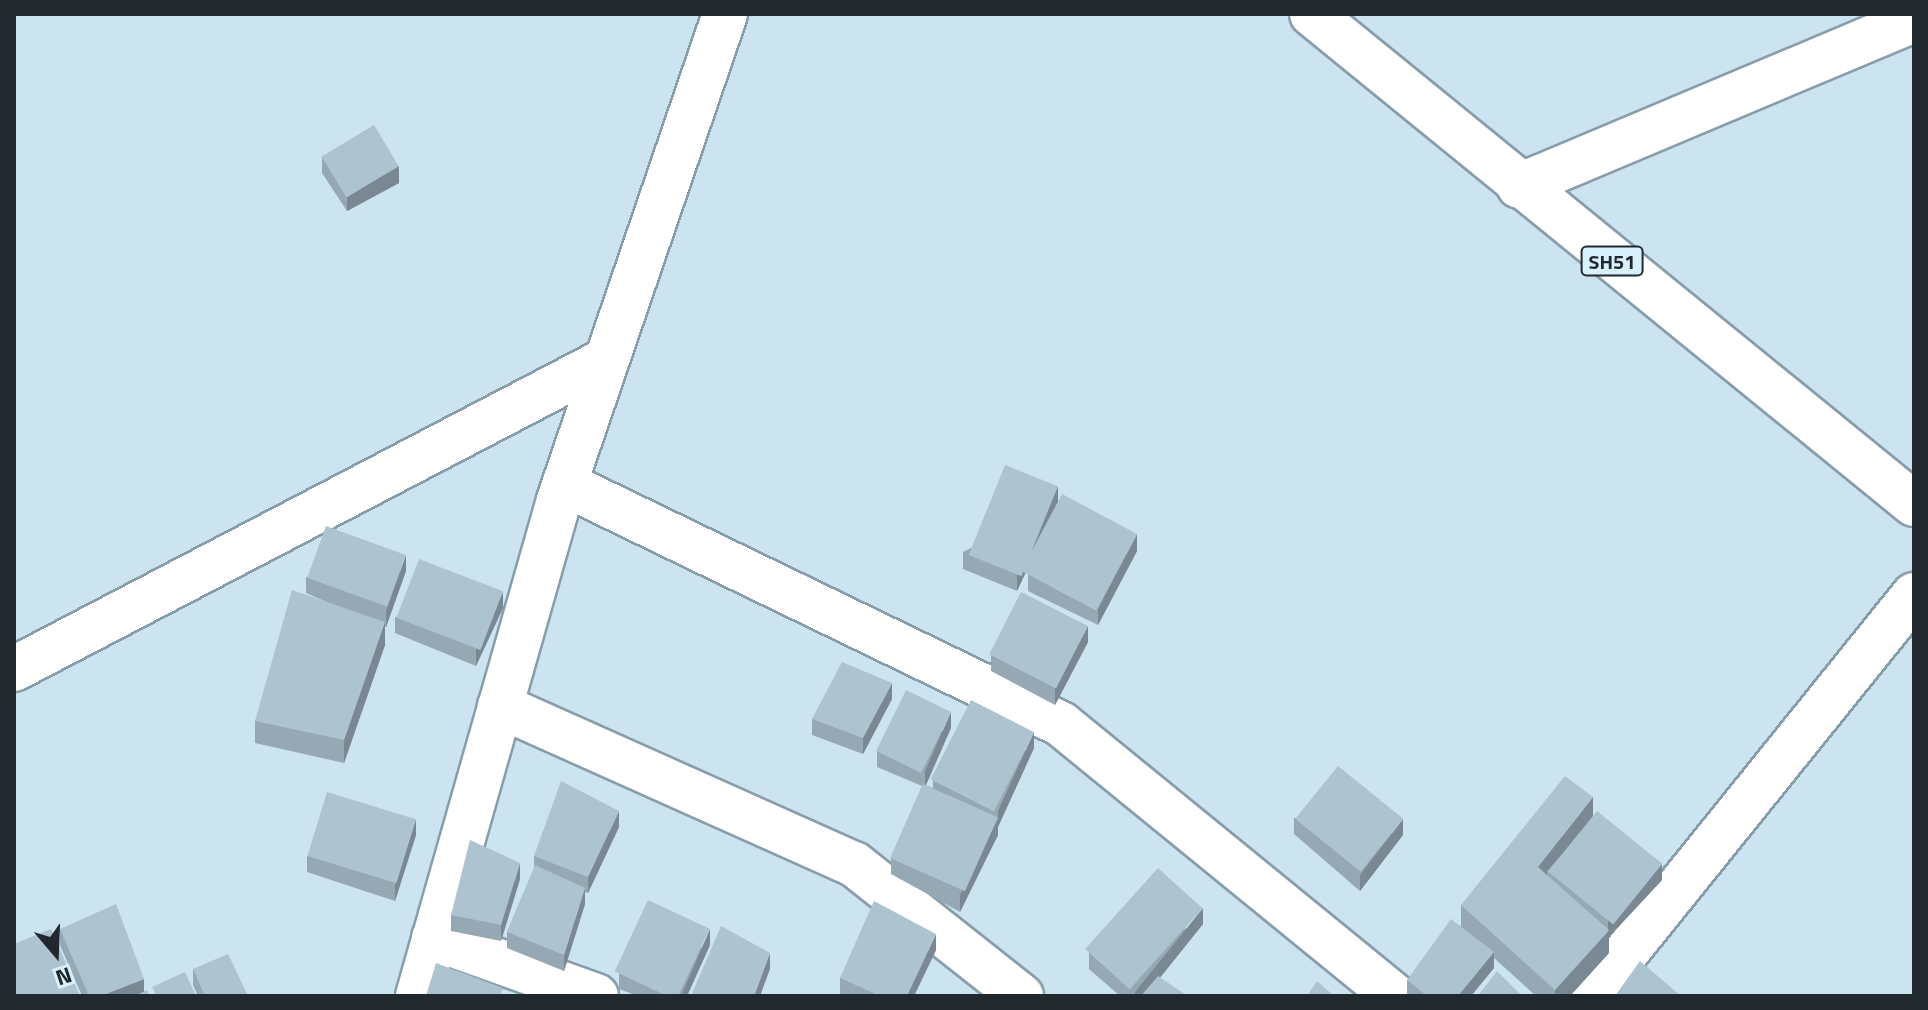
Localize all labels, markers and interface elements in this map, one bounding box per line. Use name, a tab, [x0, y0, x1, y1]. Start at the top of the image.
road number: SH51	[1580, 245, 1644, 277]
north arrow	[16, 914, 96, 994]
text: N	[51, 958, 77, 995]

